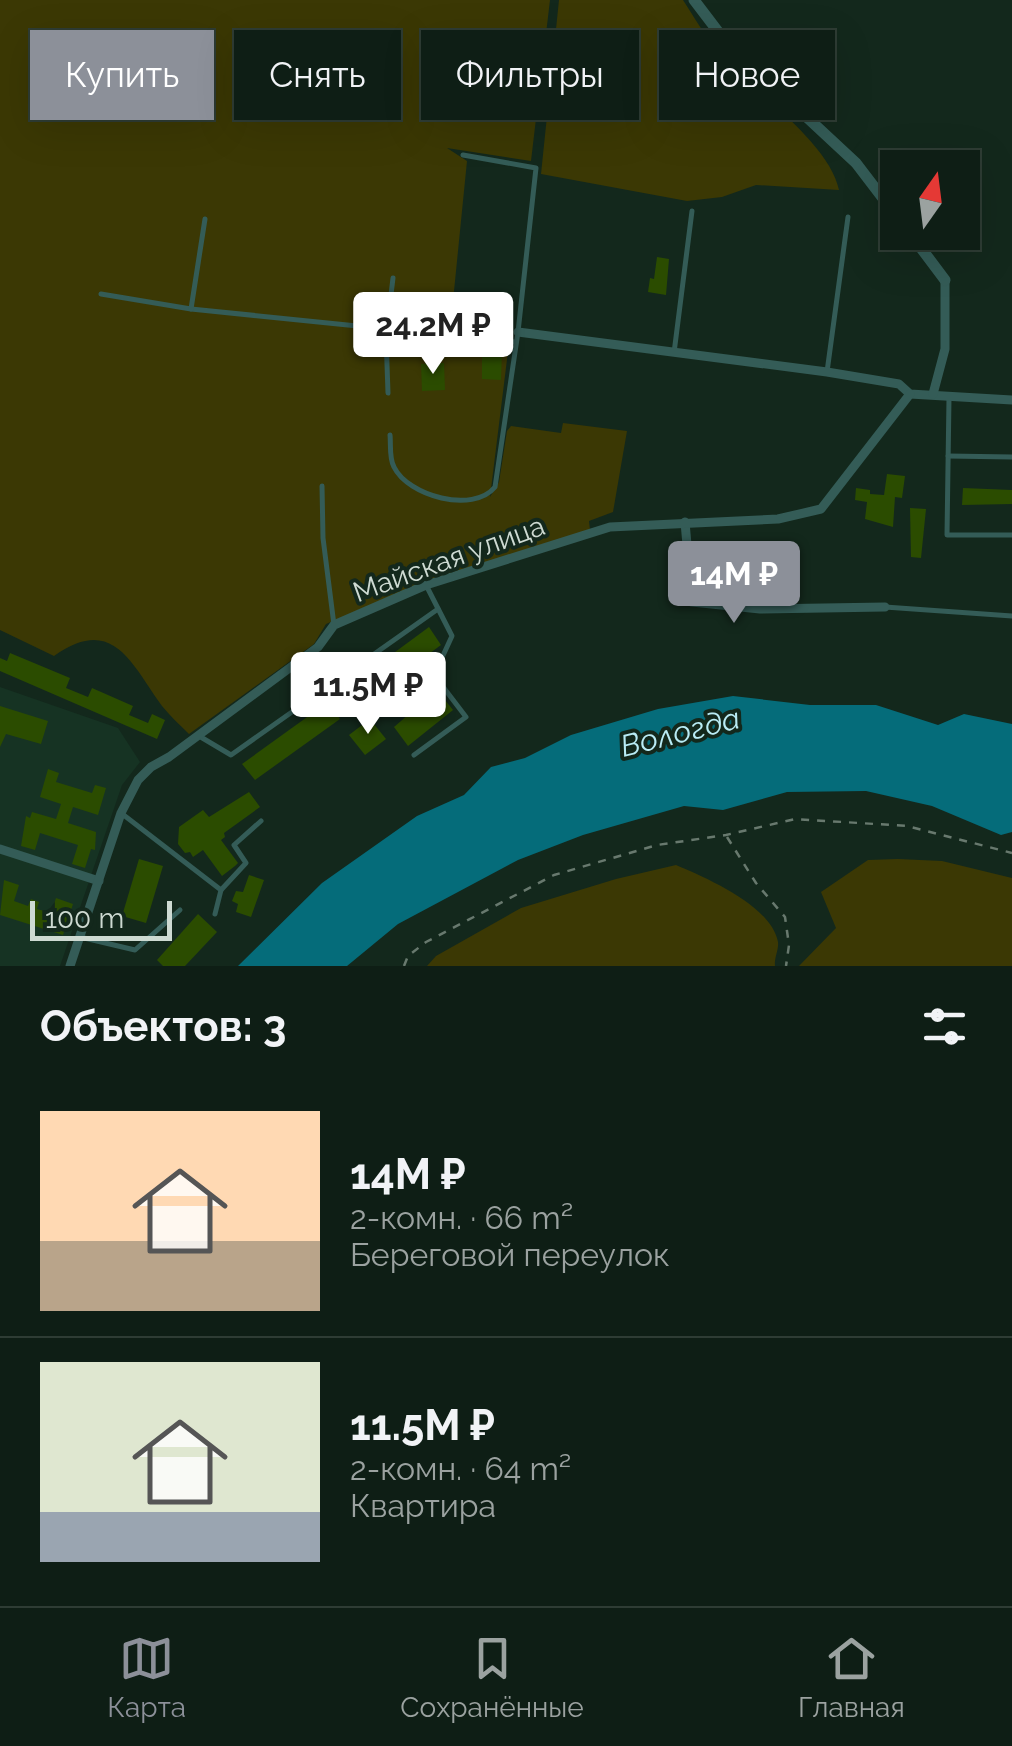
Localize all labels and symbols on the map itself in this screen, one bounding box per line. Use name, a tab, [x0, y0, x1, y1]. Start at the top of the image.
north arrow	[880, 150, 980, 250]
pin: 24.2M ₽	[341, 292, 525, 377]
street label: Майская улица	[349, 509, 549, 609]
pin: 14M ₽	[664, 541, 804, 626]
pin: 11.5M ₽	[276, 652, 460, 737]
water label: Вологда	[617, 700, 743, 764]
scale bar	[30, 896, 172, 940]

